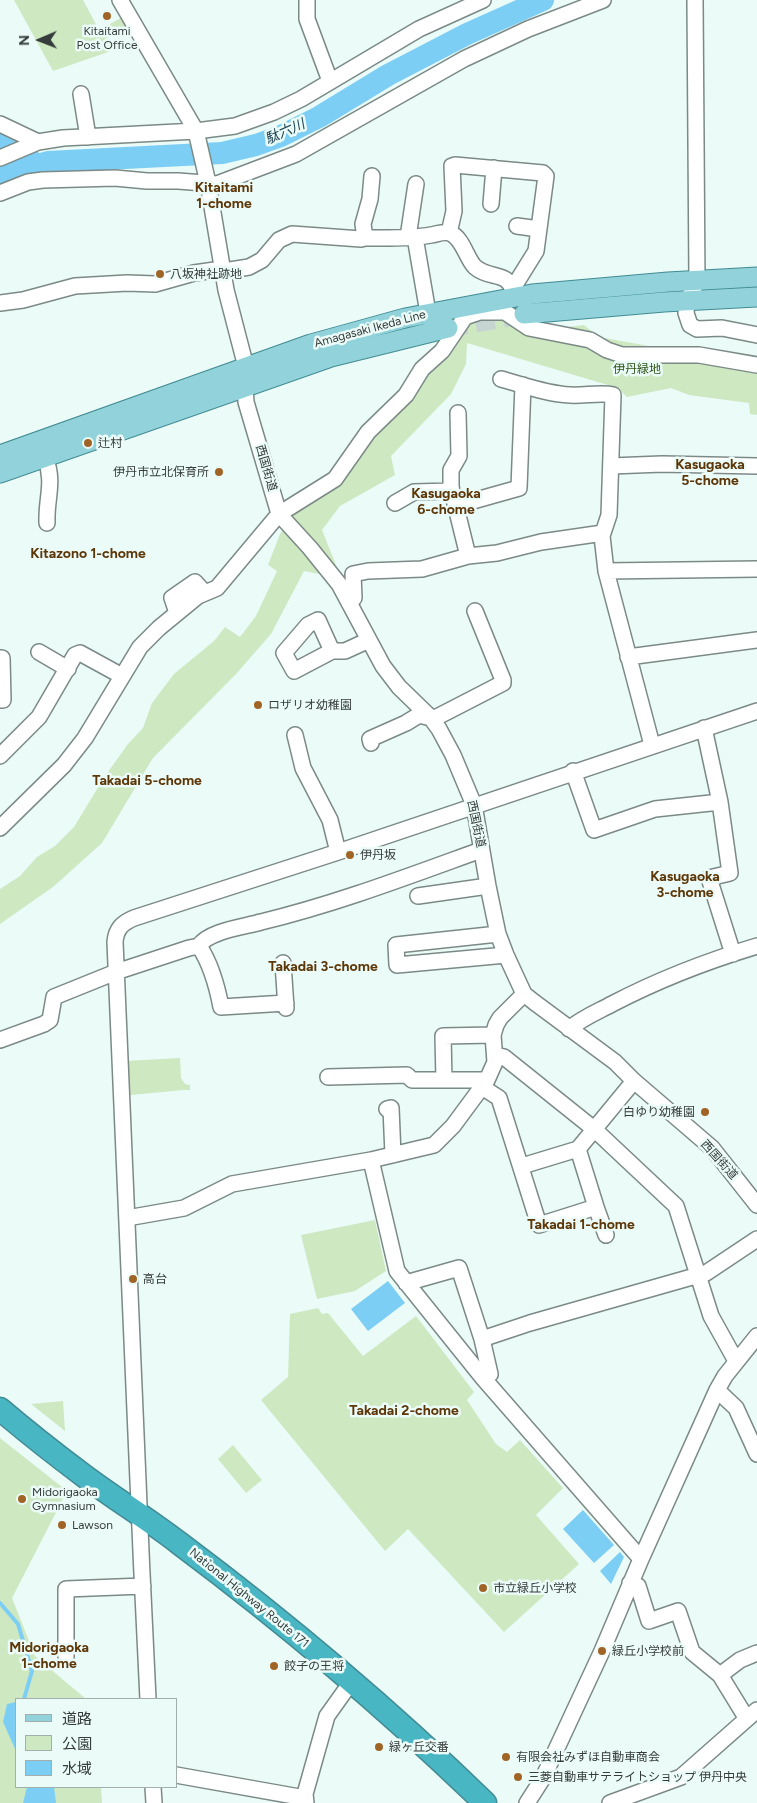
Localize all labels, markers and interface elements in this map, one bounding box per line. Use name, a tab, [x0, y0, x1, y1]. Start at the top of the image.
marker: Kitaitami Post Office	[101, 10, 113, 22]
north arrow	[15, 15, 65, 65]
place label: Kitaitami Post Office	[77, 24, 137, 52]
text: N	[16, 35, 33, 46]
water label: 駄六川	[262, 116, 308, 148]
district label: Kitaitami 1-chome	[195, 180, 253, 212]
place label: 八坂神社跡地	[170, 267, 242, 281]
marker: 八坂神社跡地	[154, 268, 166, 280]
street label: Amagasaki Ikeda Line	[313, 307, 427, 351]
park label: 伊丹緑地	[613, 362, 661, 376]
place label: 辻村	[98, 436, 122, 450]
marker: 辻村	[82, 437, 94, 449]
street label: 西国街道	[252, 443, 280, 493]
district label: Kasugaoka 5-chome	[675, 457, 745, 490]
place label: 伊丹市立北保育所	[113, 465, 209, 479]
marker: 伊丹市立北保育所	[213, 466, 225, 478]
district label: Kasugaoka 6-chome	[411, 486, 481, 518]
district label: Kitazono 1-chome	[30, 546, 146, 562]
place label: ロザリオ幼稚園	[268, 698, 352, 712]
marker: ロザリオ幼稚園	[252, 699, 264, 711]
district label: Takadai 5-chome	[92, 773, 202, 789]
street label: 西国街道	[464, 799, 488, 849]
place label: 伊丹坂	[360, 848, 396, 862]
marker: 伊丹坂	[344, 849, 356, 861]
district label: Kasugaoka 3-chome	[650, 869, 720, 902]
district label: Takadai 3-chome	[268, 959, 378, 975]
place label: 白ゆり幼稚園	[623, 1105, 695, 1119]
marker: 白ゆり幼稚園	[699, 1106, 711, 1118]
street label: 西国街道	[698, 1137, 740, 1183]
district label: Takadai 1-chome	[527, 1217, 635, 1233]
place label: 高台	[143, 1272, 167, 1286]
marker: 高台	[127, 1273, 139, 1285]
district label: Takadai 2-chome	[349, 1403, 459, 1419]
place label: Midorigaoka Gymnasium	[32, 1485, 98, 1513]
marker: Midorigaoka Gymnasium	[16, 1493, 28, 1505]
place label: Lawson	[72, 1518, 113, 1532]
marker: Lawson	[56, 1519, 68, 1531]
street label: National Highway Route 171	[186, 1545, 312, 1651]
place label: 市立緑丘小学校	[493, 1581, 577, 1595]
marker: 市立緑丘小学校	[477, 1582, 489, 1594]
district label: Midorigaoka 1-chome	[9, 1640, 89, 1672]
place label: 緑丘小学校前	[612, 1644, 684, 1658]
marker: 緑丘小学校前	[596, 1645, 608, 1657]
place label: 餃子の王将	[284, 1659, 344, 1673]
marker: 餃子の王将	[268, 1660, 280, 1672]
legend	[15, 1698, 178, 1788]
text: 道路	[62, 1710, 92, 1728]
text: 公園	[62, 1735, 92, 1753]
place label: 緑ヶ丘交番	[389, 1740, 449, 1754]
marker: 緑ヶ丘交番	[373, 1741, 385, 1753]
place label: 有限会社みずほ自動車商会	[516, 1750, 660, 1764]
marker: 有限会社みずほ自動車商会	[500, 1751, 512, 1763]
text: 水域	[62, 1760, 92, 1778]
place label: 三菱自動車サテライトショップ 伊丹中央	[528, 1770, 747, 1784]
marker: 三菱自動車サテライトショップ 伊丹中央	[512, 1771, 524, 1783]

